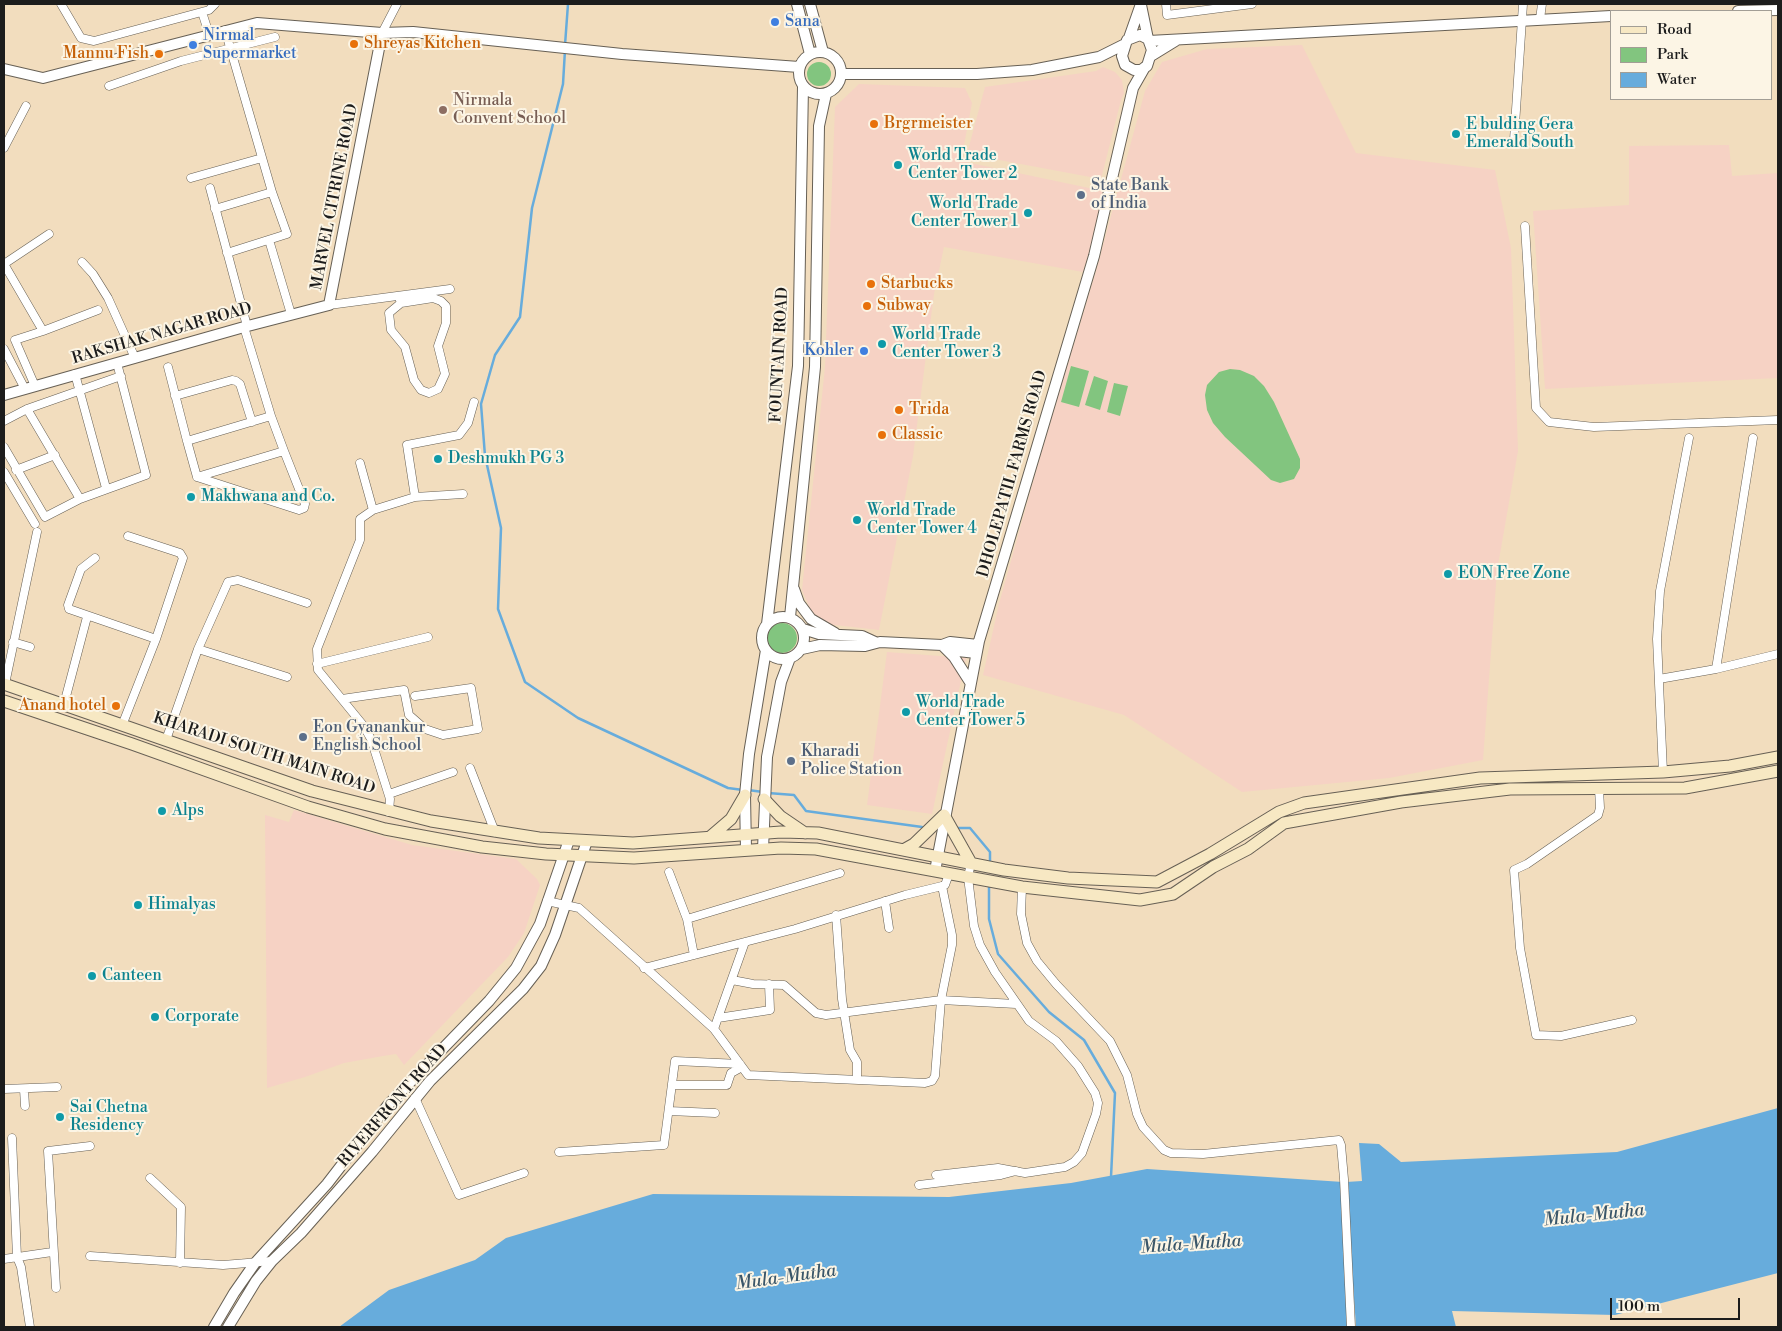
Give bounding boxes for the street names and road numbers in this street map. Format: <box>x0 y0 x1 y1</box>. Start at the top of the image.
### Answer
street label: MARVEL CITRINE ROAD <box>307 102 363 292</box>
street label: FOUNTAIN ROAD <box>767 287 793 423</box>
street label: RAKSHAK NAGAR ROAD <box>70 299 254 369</box>
street label: DHOLEPATIL FARMS ROAD <box>974 368 1052 580</box>
street label: KHARADI SOUTH MAIN ROAD <box>151 709 377 799</box>
street label: RIVERFRONT ROAD <box>334 1041 452 1171</box>

